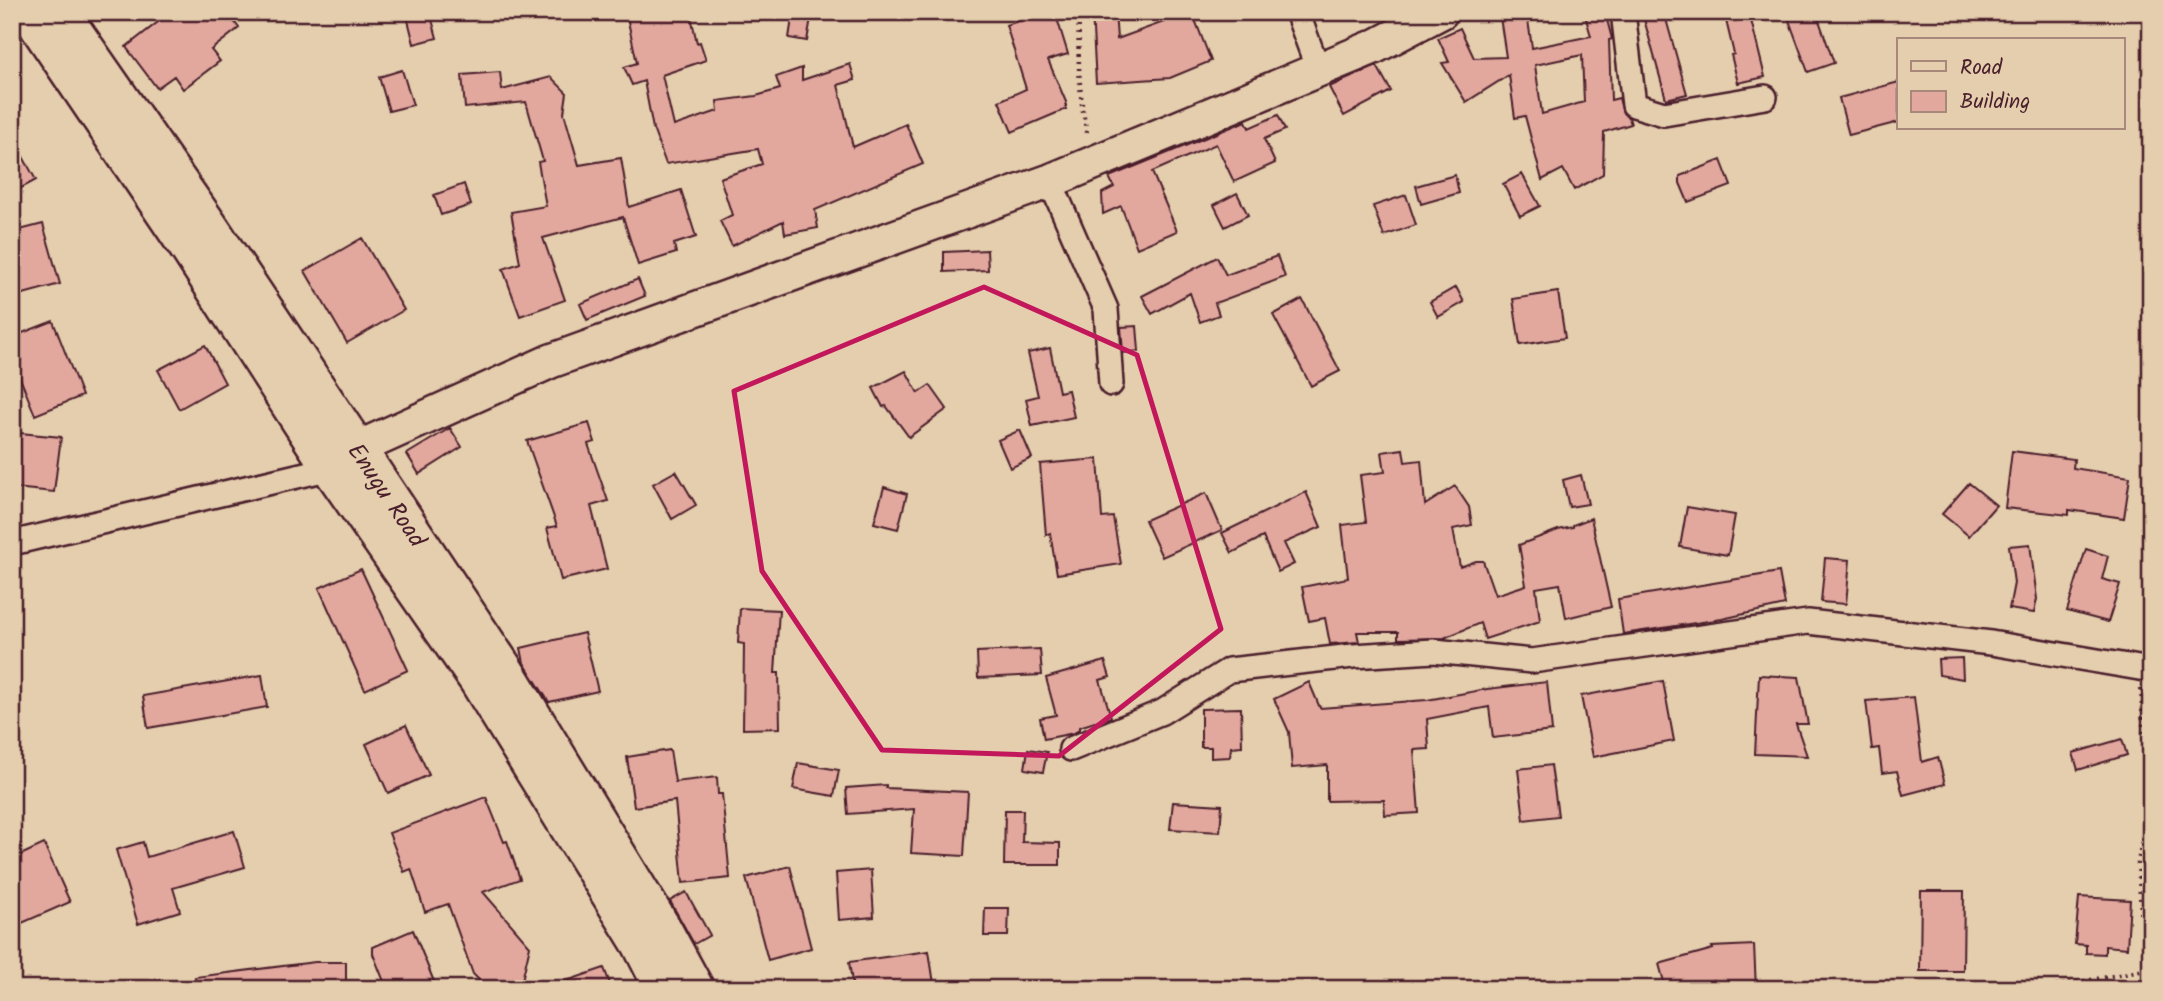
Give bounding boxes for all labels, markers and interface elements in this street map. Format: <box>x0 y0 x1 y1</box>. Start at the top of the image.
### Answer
legend <box>1897 38 2124 130</box>
text: Road <box>1960 52 2003 85</box>
text: Building <box>1960 86 2030 119</box>
street label: Enugu Road <box>336 436 436 557</box>

